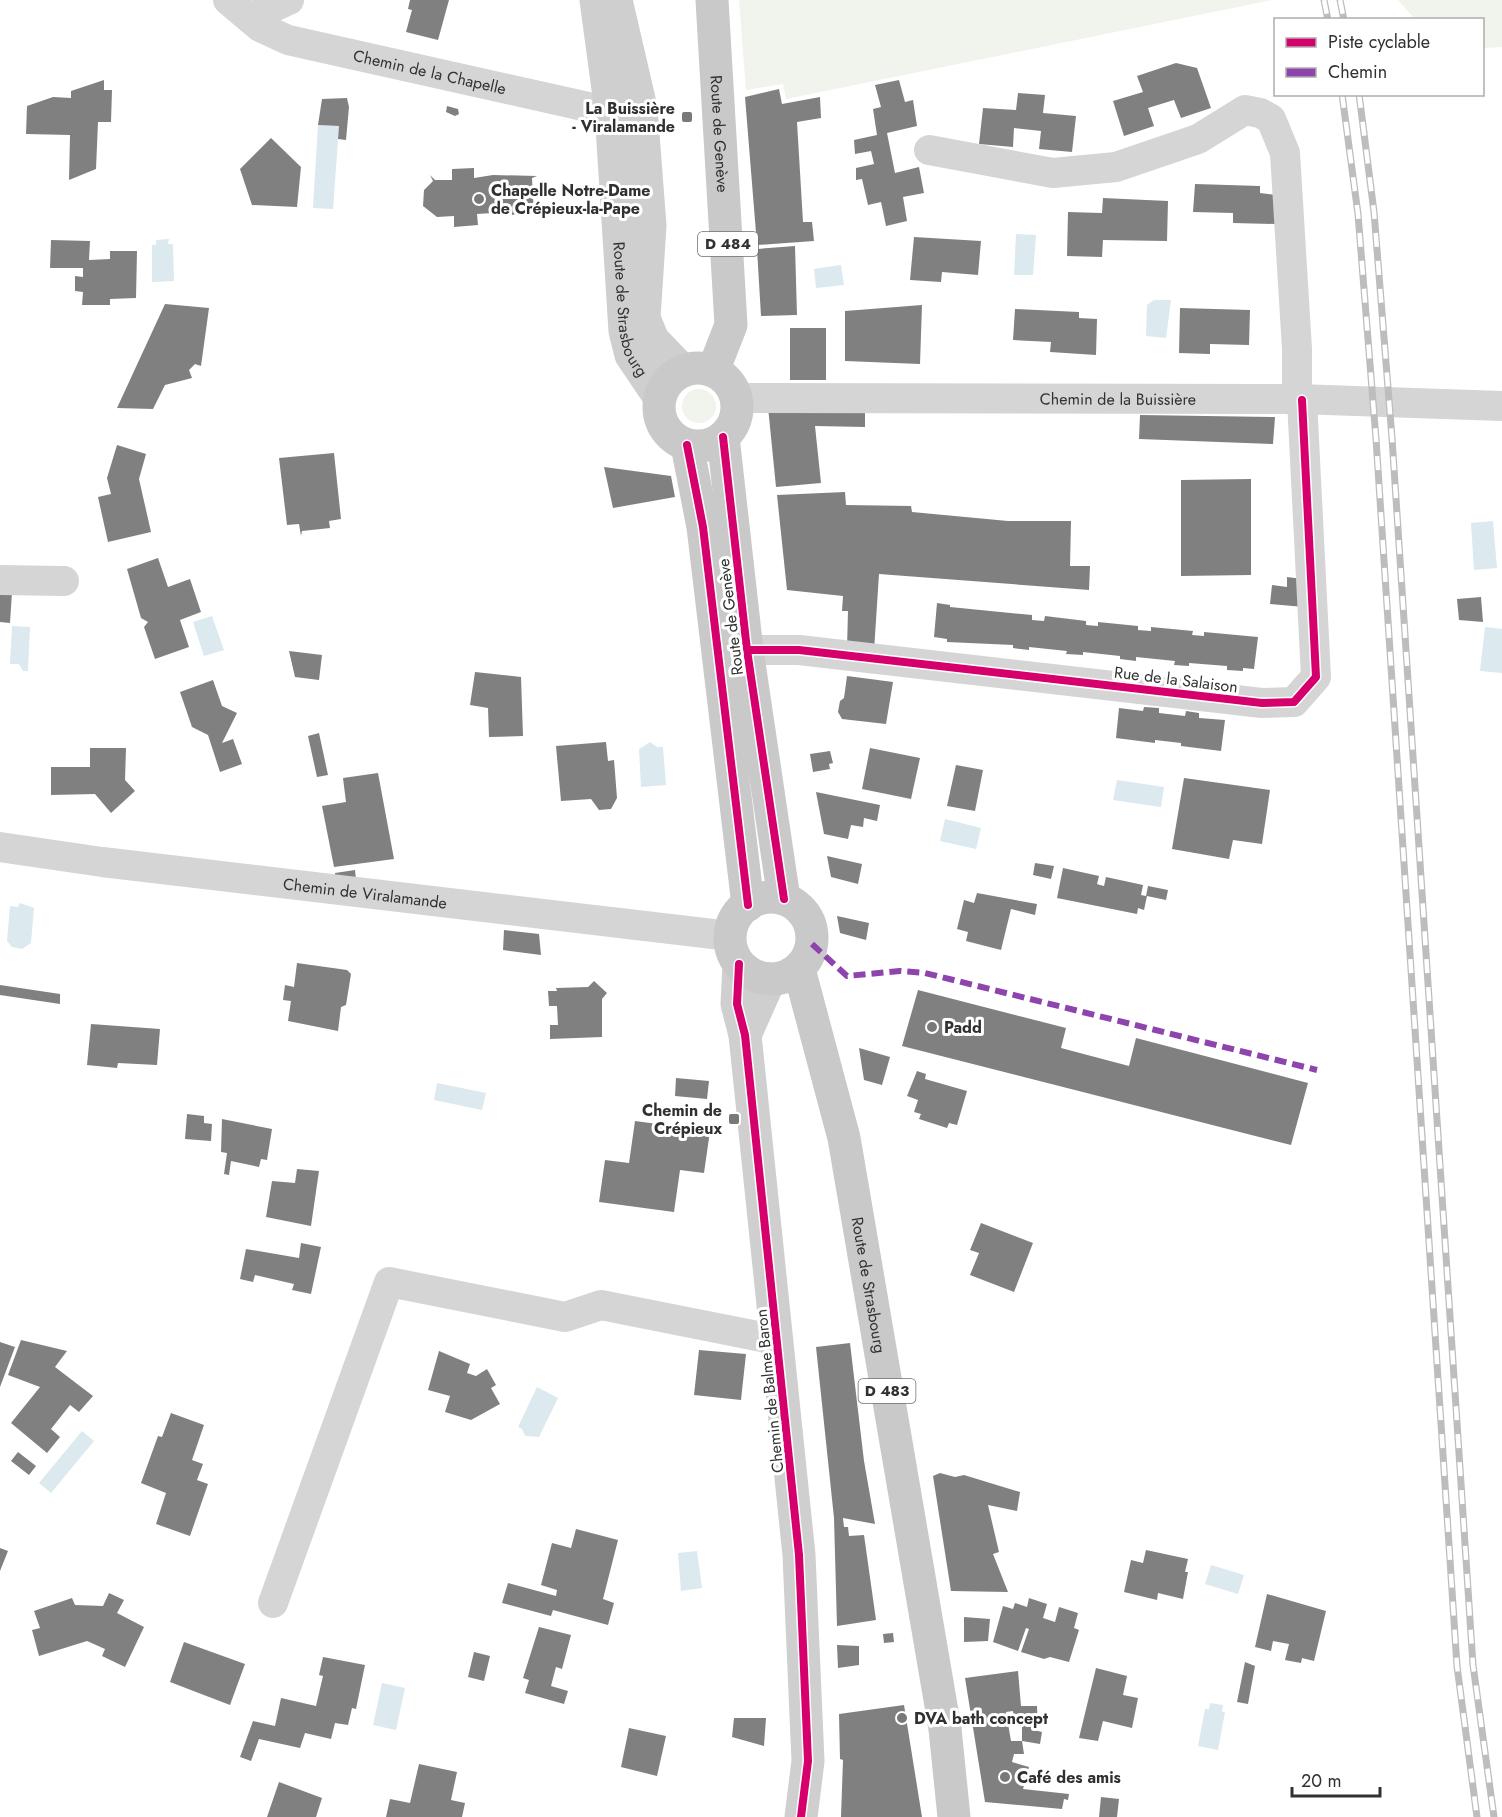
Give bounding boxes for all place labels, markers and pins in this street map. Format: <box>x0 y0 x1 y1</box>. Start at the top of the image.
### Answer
place label: La Buissière - Viralamande <box>572 97 675 138</box>
marker: La Buissière - Viralamande <box>680 110 694 124</box>
place label: Chapelle Notre-Dame de Crépieux-la-Pape <box>491 179 651 220</box>
marker: Chapelle Notre-Dame de Crépieux-la-Pape <box>472 192 486 206</box>
place label: Padd <box>944 1016 982 1039</box>
marker: Padd <box>925 1020 939 1034</box>
place label: Chemin de Crépieux <box>642 1099 722 1140</box>
marker: Chemin de Crépieux <box>727 1112 741 1126</box>
place label: DVA bath concept <box>914 1707 1049 1730</box>
marker: DVA bath concept <box>895 1711 909 1725</box>
place label: Café des amis <box>1017 1766 1121 1789</box>
marker: Café des amis <box>998 1770 1012 1784</box>

